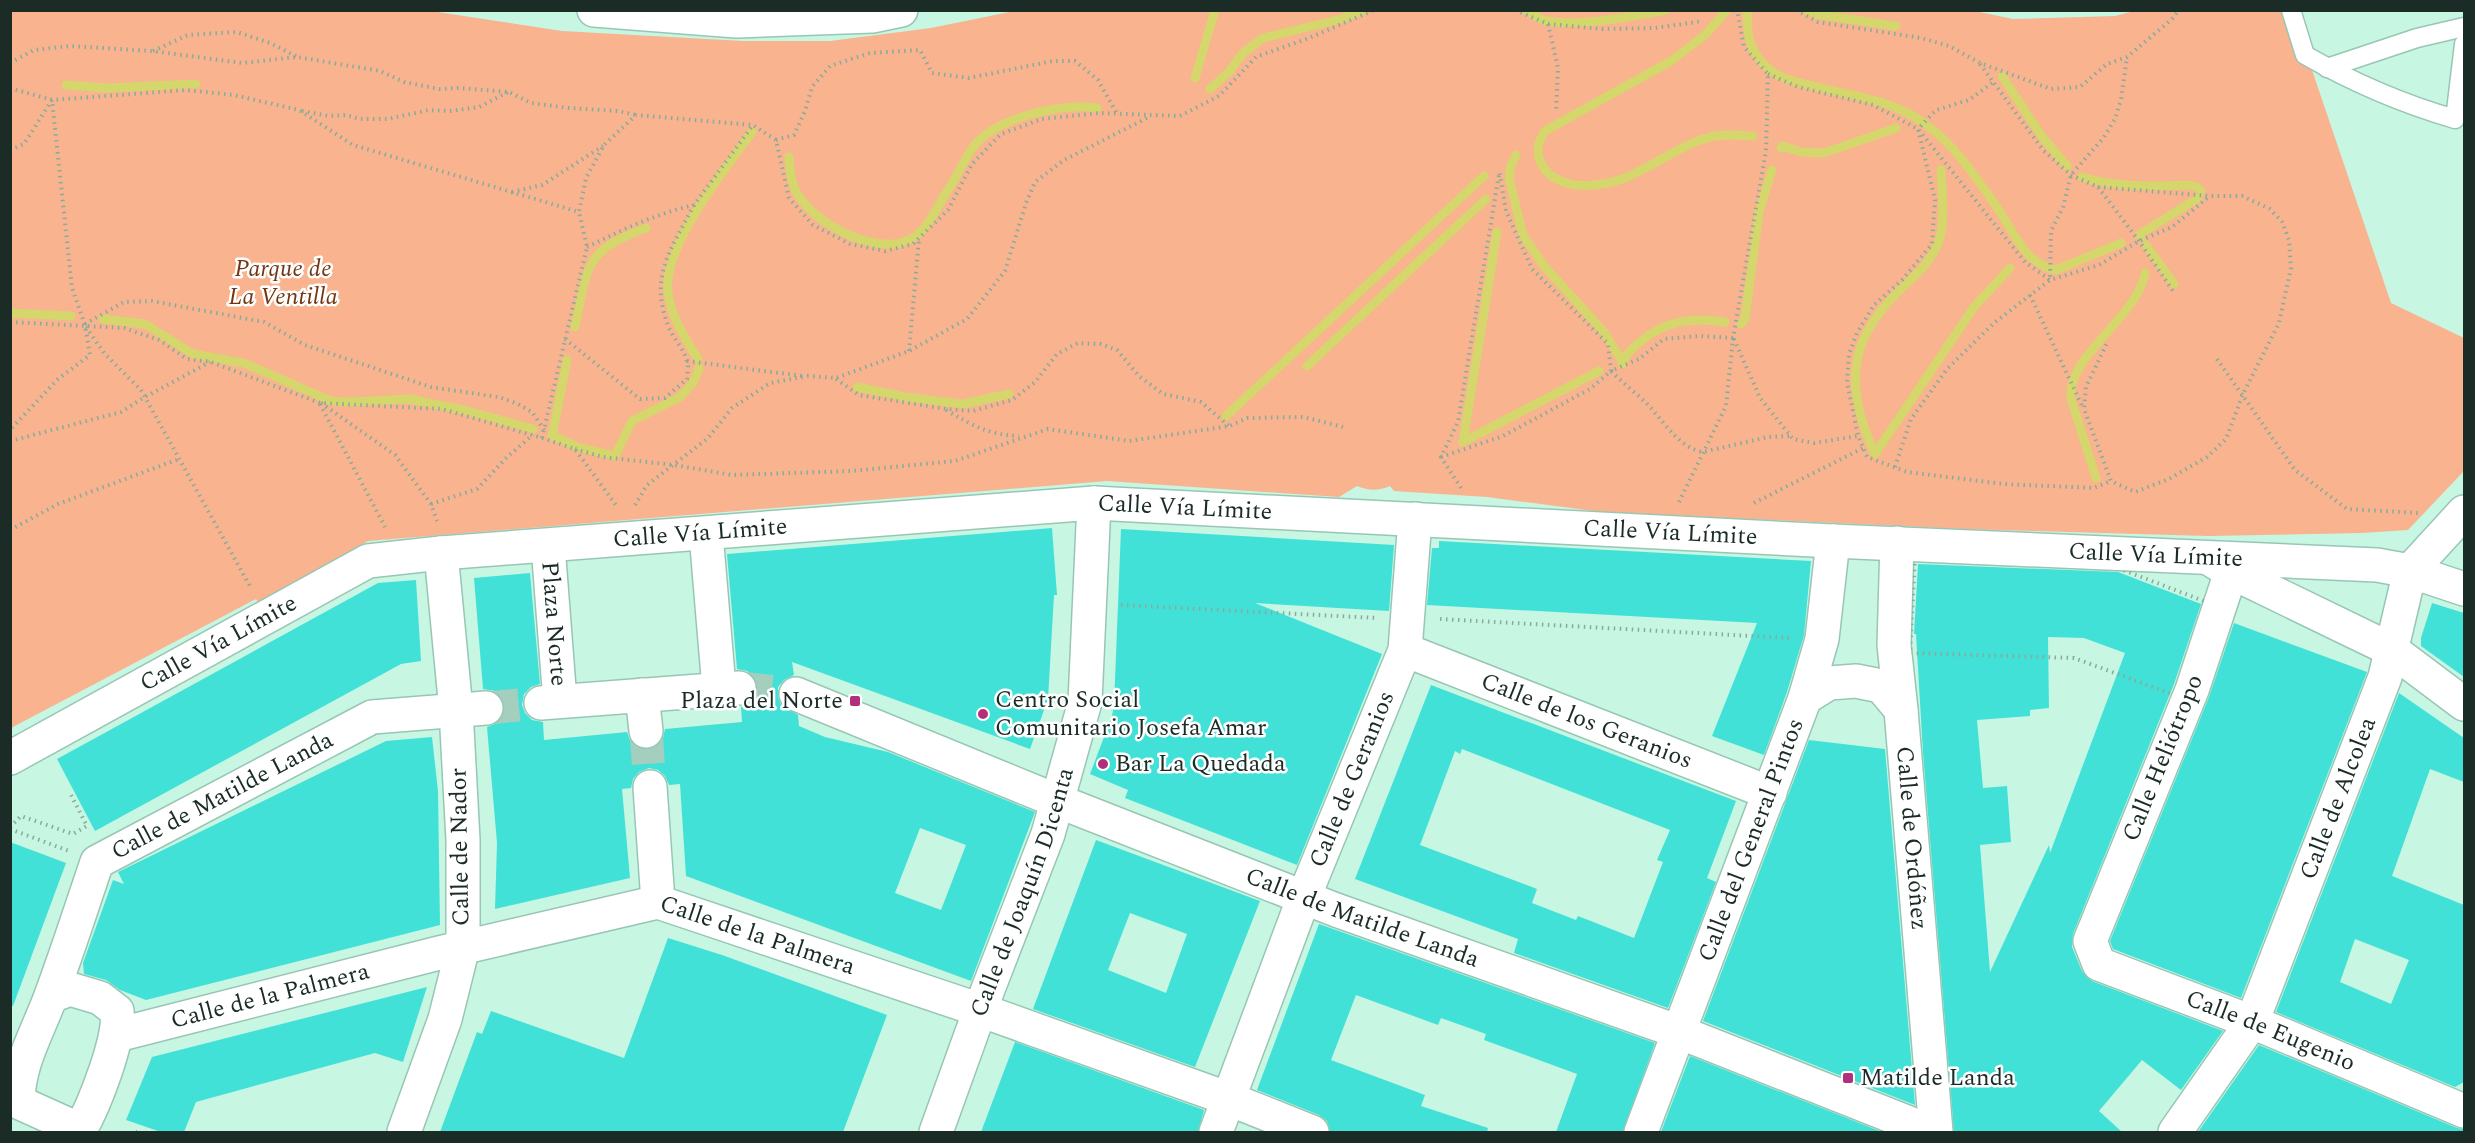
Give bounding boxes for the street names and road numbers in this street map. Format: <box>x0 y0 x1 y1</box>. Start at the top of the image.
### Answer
street label: Calle Vía Límite <box>1097 485 1273 530</box>
street label: Calle Vía Límite <box>612 509 789 558</box>
street label: Calle Vía Límite <box>1582 510 1758 555</box>
street label: Calle Vía Límite <box>2068 533 2244 577</box>
street label: Plaza Norte <box>531 560 577 687</box>
street label: Calle Vía Límite <box>133 585 304 701</box>
street label: Calle de los Geranios <box>1475 663 1698 779</box>
street label: Calle Heliótropo <box>2113 669 2213 847</box>
street label: Calle de Geranios <box>1300 685 1404 873</box>
street label: Calle de Alcolea <box>2291 711 2386 885</box>
street label: Calle del General Pintos <box>1689 713 1814 967</box>
street label: Calle de Matilde Landa <box>105 722 340 869</box>
street label: Calle de Ordóñez <box>1886 745 1937 931</box>
street label: Calle de Joaquín Dicenta <box>961 763 1084 1022</box>
street label: Calle de Nador <box>441 768 479 926</box>
street label: Calle de Matilde Landa <box>1240 858 1484 978</box>
street label: Calle de la Palmera <box>655 886 860 985</box>
street label: Calle de la Palmera <box>167 953 374 1039</box>
street label: Calle de Eugenio <box>2181 981 2361 1081</box>

